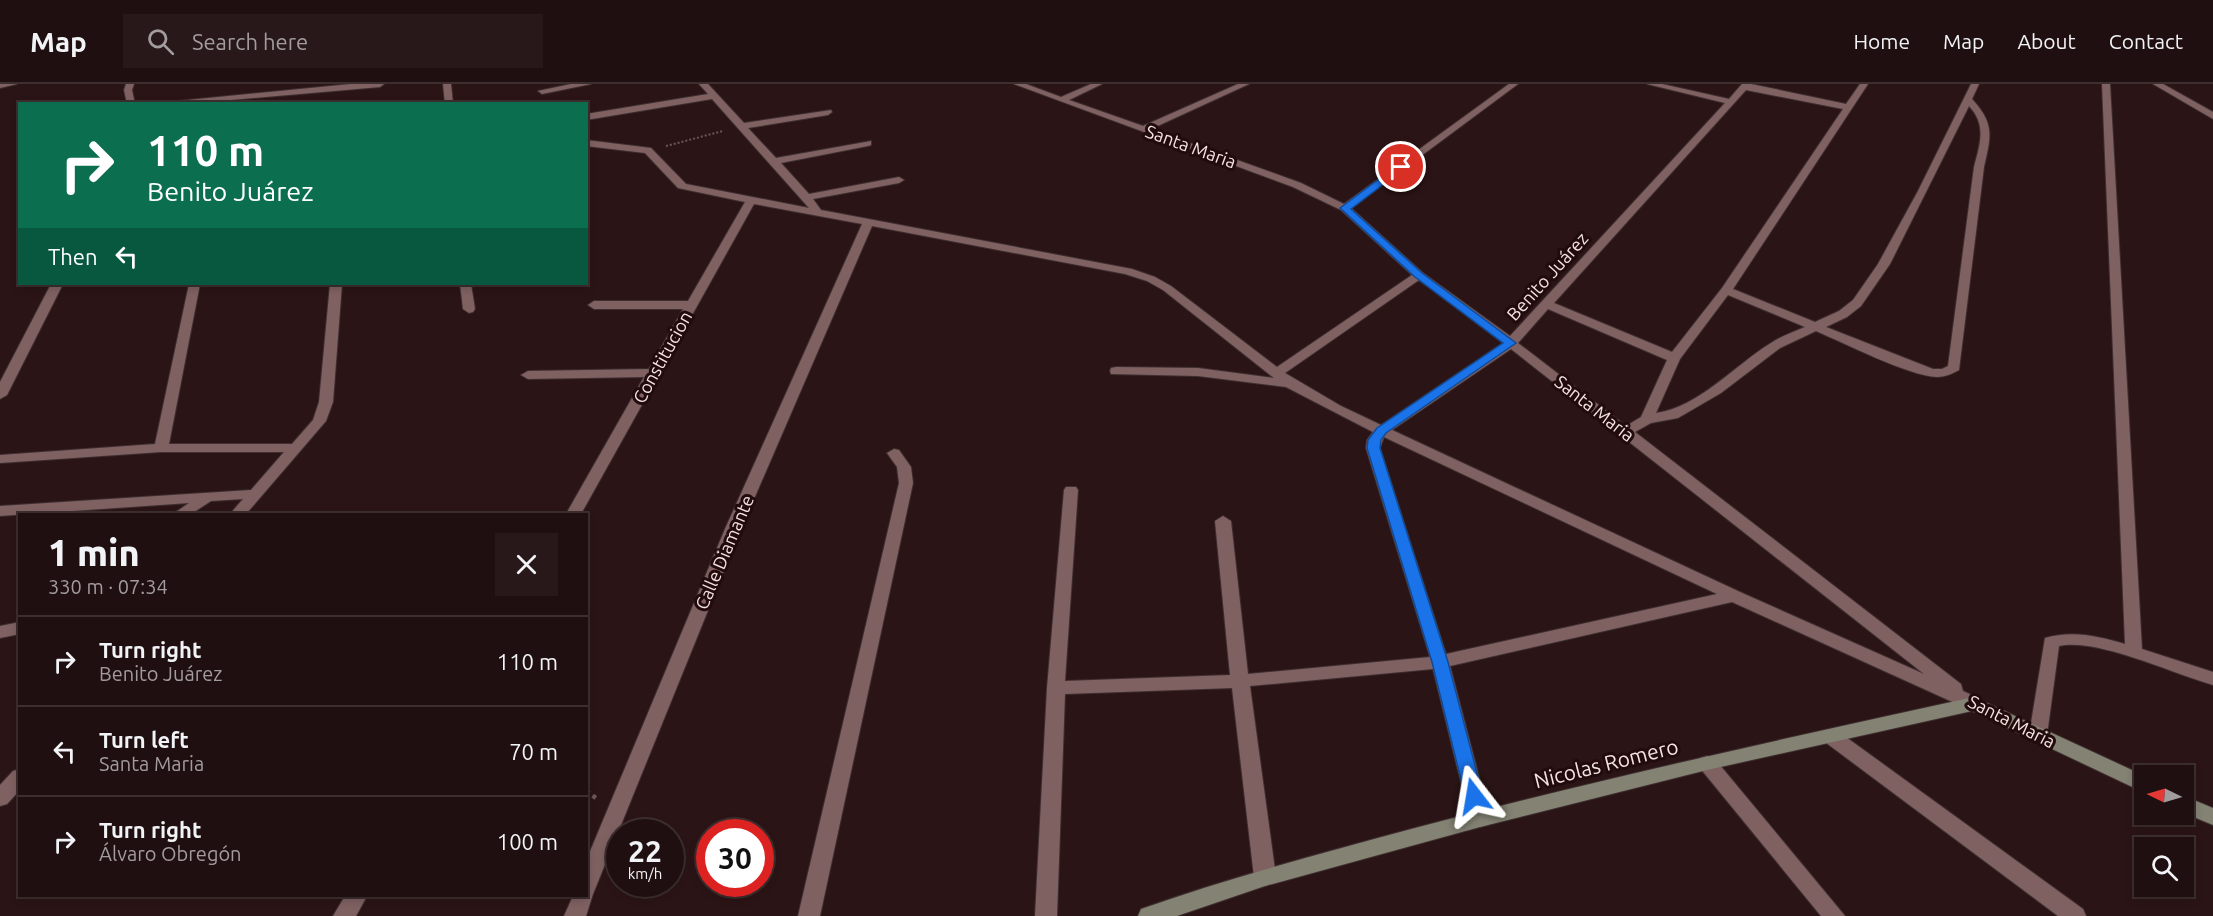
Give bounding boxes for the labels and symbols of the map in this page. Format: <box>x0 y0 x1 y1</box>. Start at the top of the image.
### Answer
street label: Santa Maria <box>1143 120 1239 172</box>
pin <box>1375 141 1426 192</box>
street label: Benito Juárez <box>1502 228 1592 324</box>
street label: Constitucion <box>629 308 695 406</box>
street label: Santa Maria <box>1552 371 1638 445</box>
street label: Calle Diamante <box>691 492 757 612</box>
street label: Santa Maria <box>1965 691 2059 751</box>
street label: Nicolas Romero <box>1531 734 1681 792</box>
position arrow <box>1442 764 1506 828</box>
north arrow <box>2134 765 2194 825</box>
speed limit sign: 30 <box>696 819 774 897</box>

